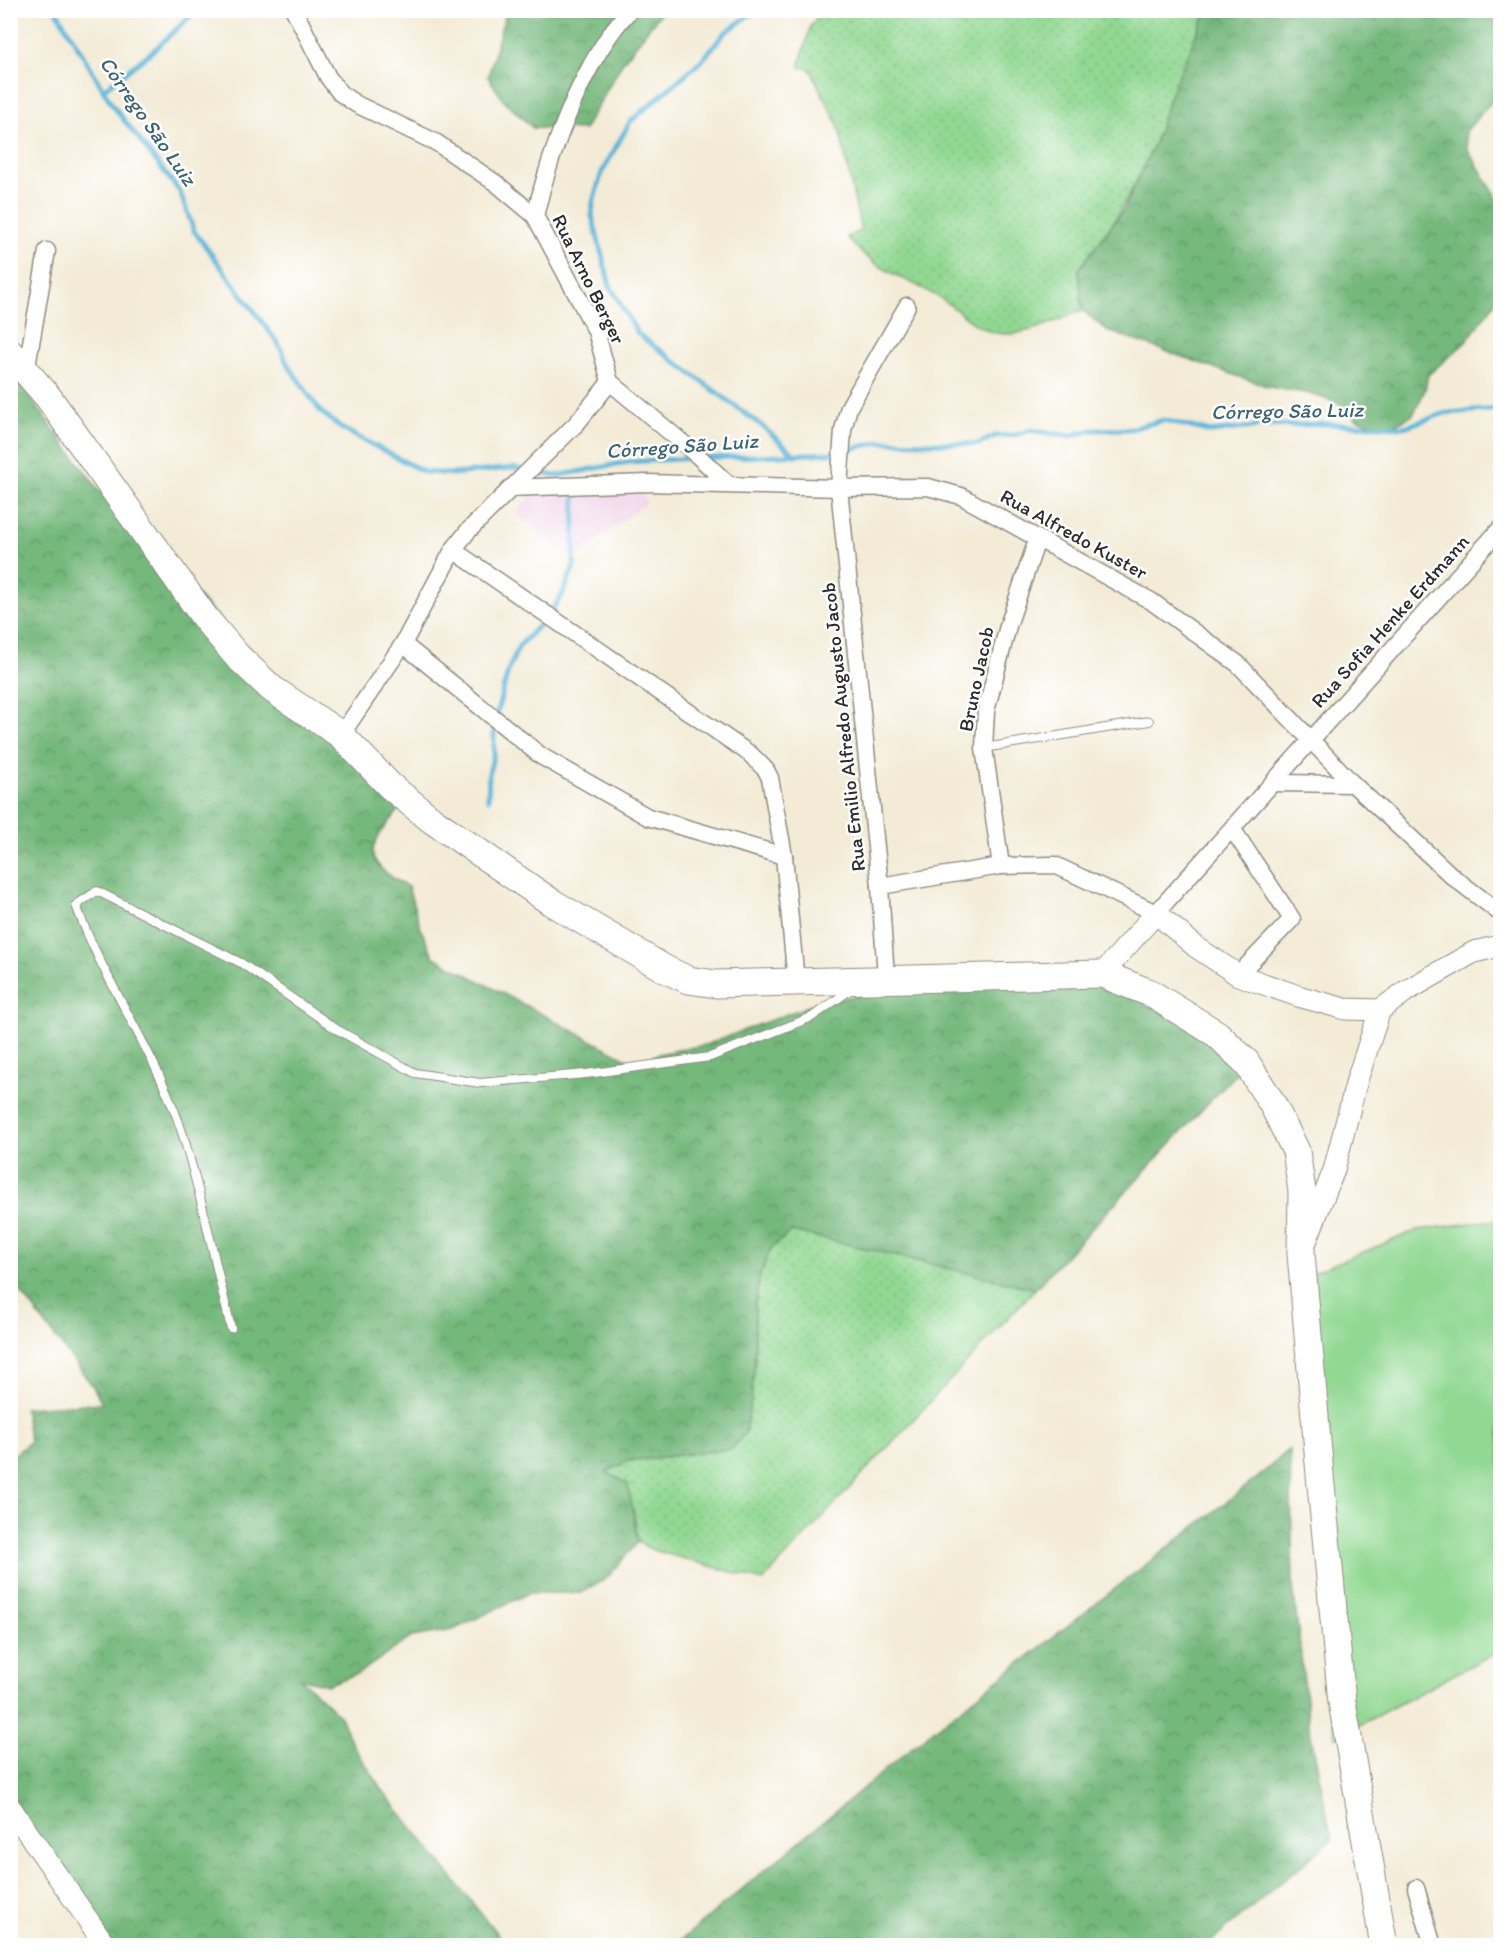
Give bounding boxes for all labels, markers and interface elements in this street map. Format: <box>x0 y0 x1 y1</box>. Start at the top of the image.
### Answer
water label: Córrego São Luiz <box>95 51 203 191</box>
street label: Rua Arno Berger <box>547 210 631 348</box>
water label: Córrego São Luiz <box>1211 397 1365 424</box>
water label: Córrego São Luiz <box>605 428 760 463</box>
street label: Rua Alfredo Kuster <box>996 484 1152 584</box>
street label: Rua Sofia Henke Erdmann <box>1306 529 1474 713</box>
street label: Rua Emilio Alfredo Augusto Jacob <box>816 581 870 873</box>
street label: Bruno Jacob <box>953 624 999 734</box>

